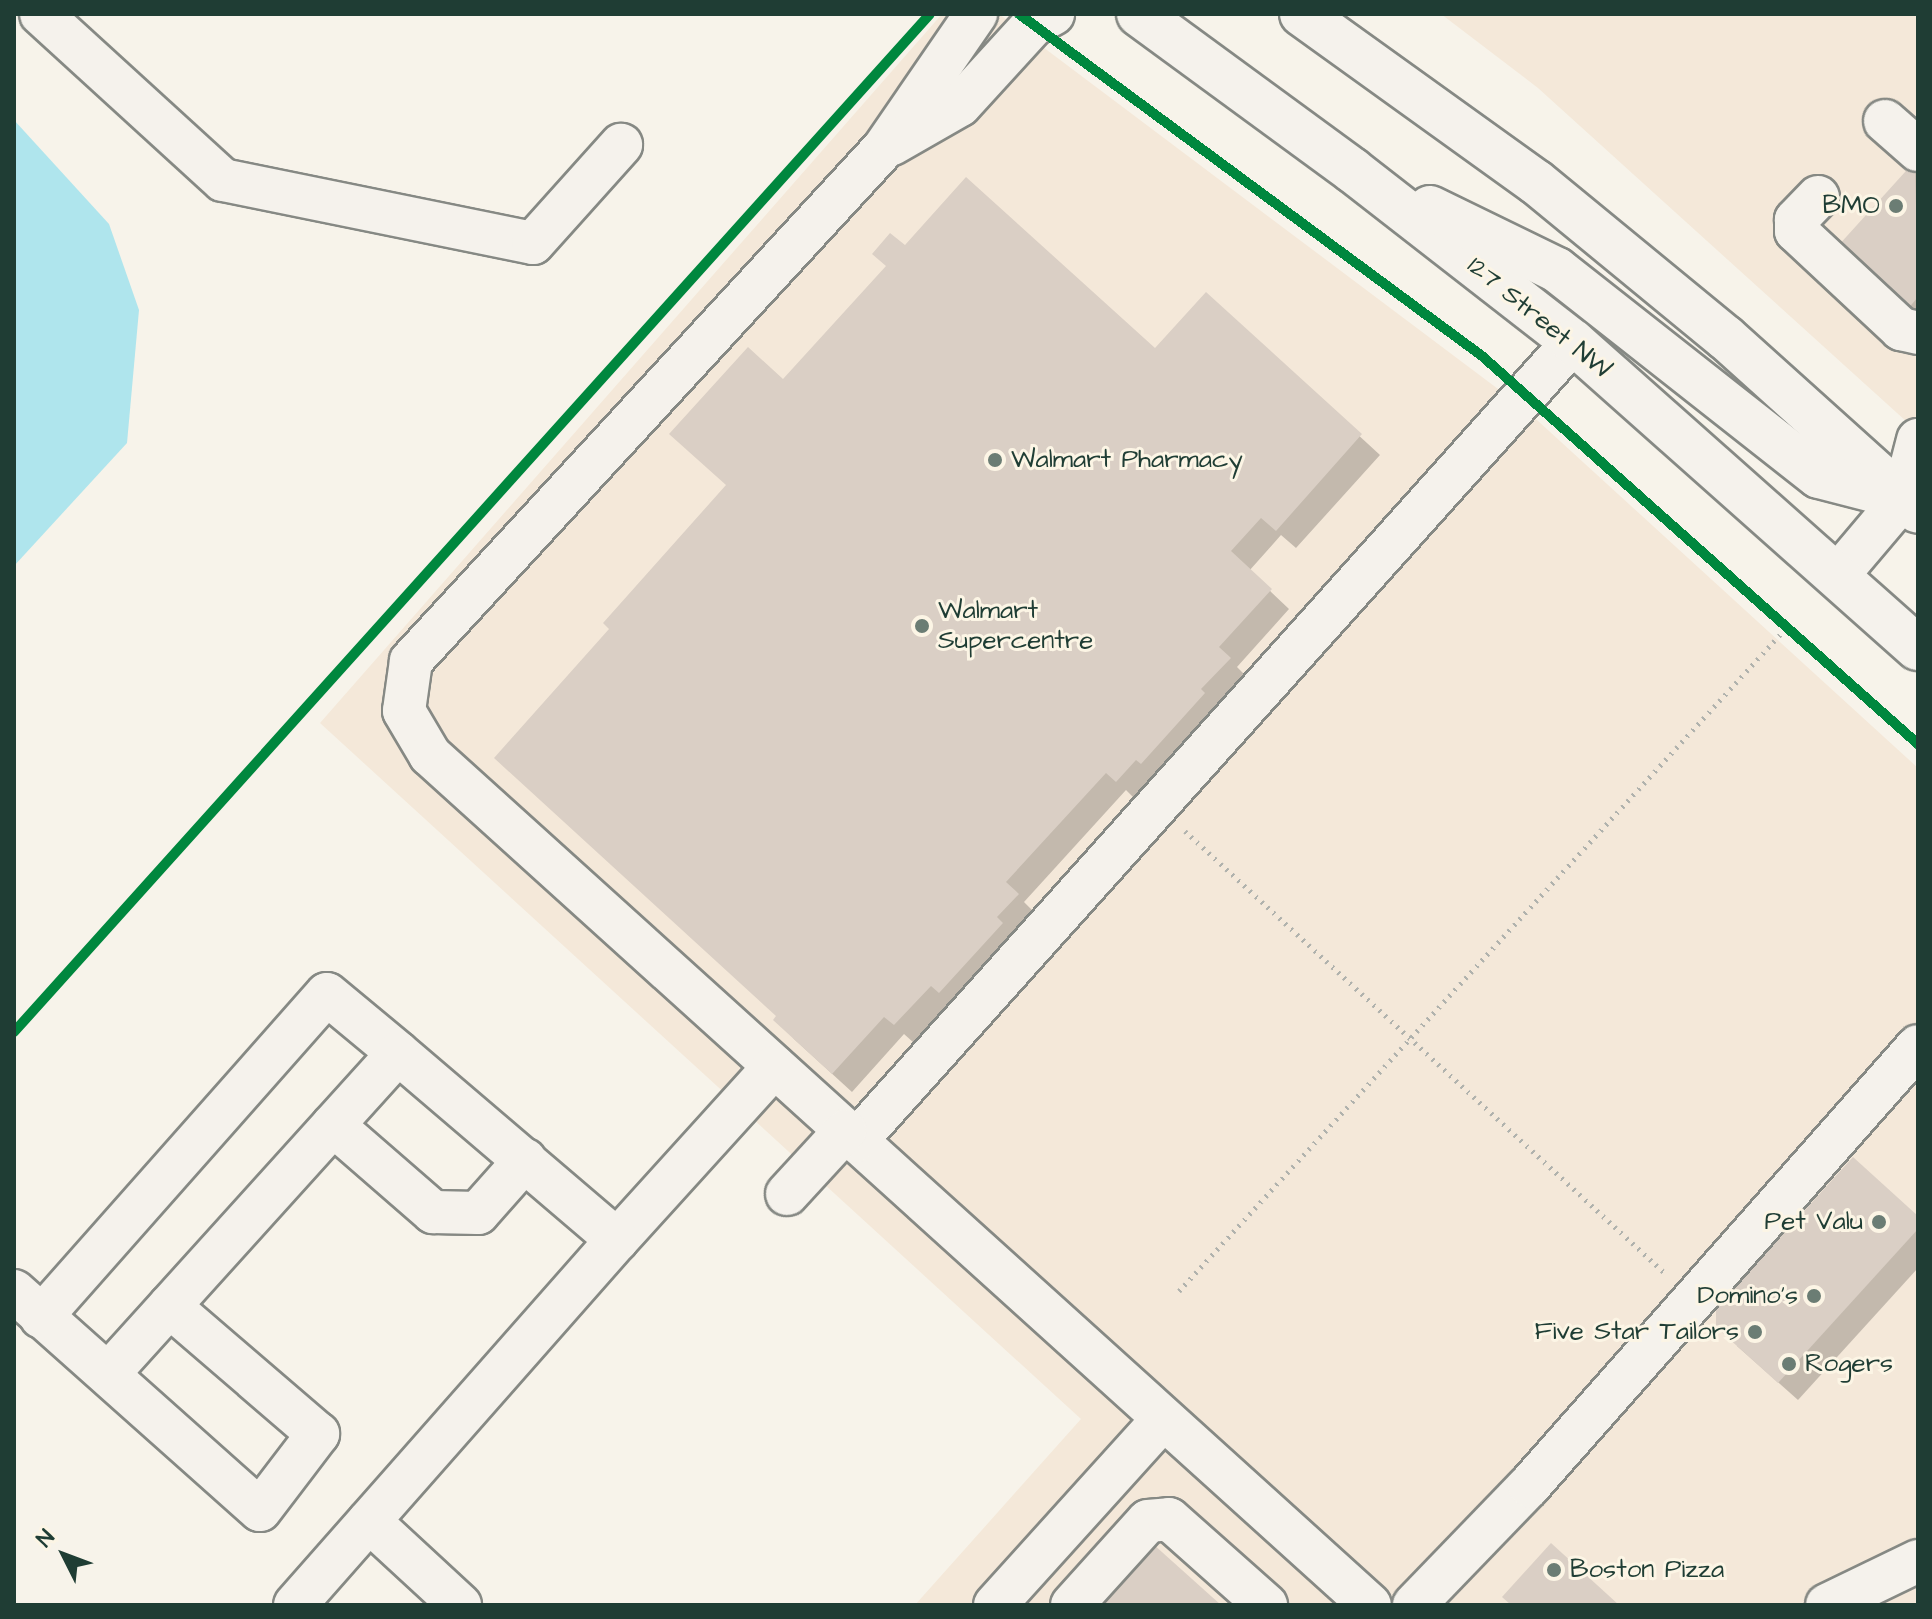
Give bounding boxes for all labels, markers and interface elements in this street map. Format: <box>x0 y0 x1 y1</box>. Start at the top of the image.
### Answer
place label: BMO <box>1823 190 1880 222</box>
marker: BMO <box>1887 197 1905 215</box>
street label: 127 Street NW <box>1461 251 1617 385</box>
place label: Walmart Pharmacy <box>1011 444 1243 476</box>
marker: Walmart Pharmacy <box>986 451 1004 469</box>
place label: Walmart Supercentre <box>938 595 1093 656</box>
marker: Walmart Supercentre <box>913 617 931 635</box>
place label: Pet Valu <box>1765 1206 1863 1238</box>
marker: Pet Valu <box>1870 1213 1888 1231</box>
place label: Domino's <box>1697 1280 1798 1312</box>
marker: Domino's <box>1805 1287 1823 1305</box>
place label: Five Star Tailors <box>1534 1316 1739 1348</box>
marker: Five Star Tailors <box>1746 1323 1764 1341</box>
place label: Rogers <box>1805 1348 1893 1380</box>
marker: Rogers <box>1780 1355 1798 1373</box>
north arrow <box>24 1515 104 1595</box>
text: N <box>30 1523 62 1554</box>
place label: Boston Pizza <box>1570 1554 1724 1586</box>
marker: Boston Pizza <box>1545 1561 1563 1579</box>

